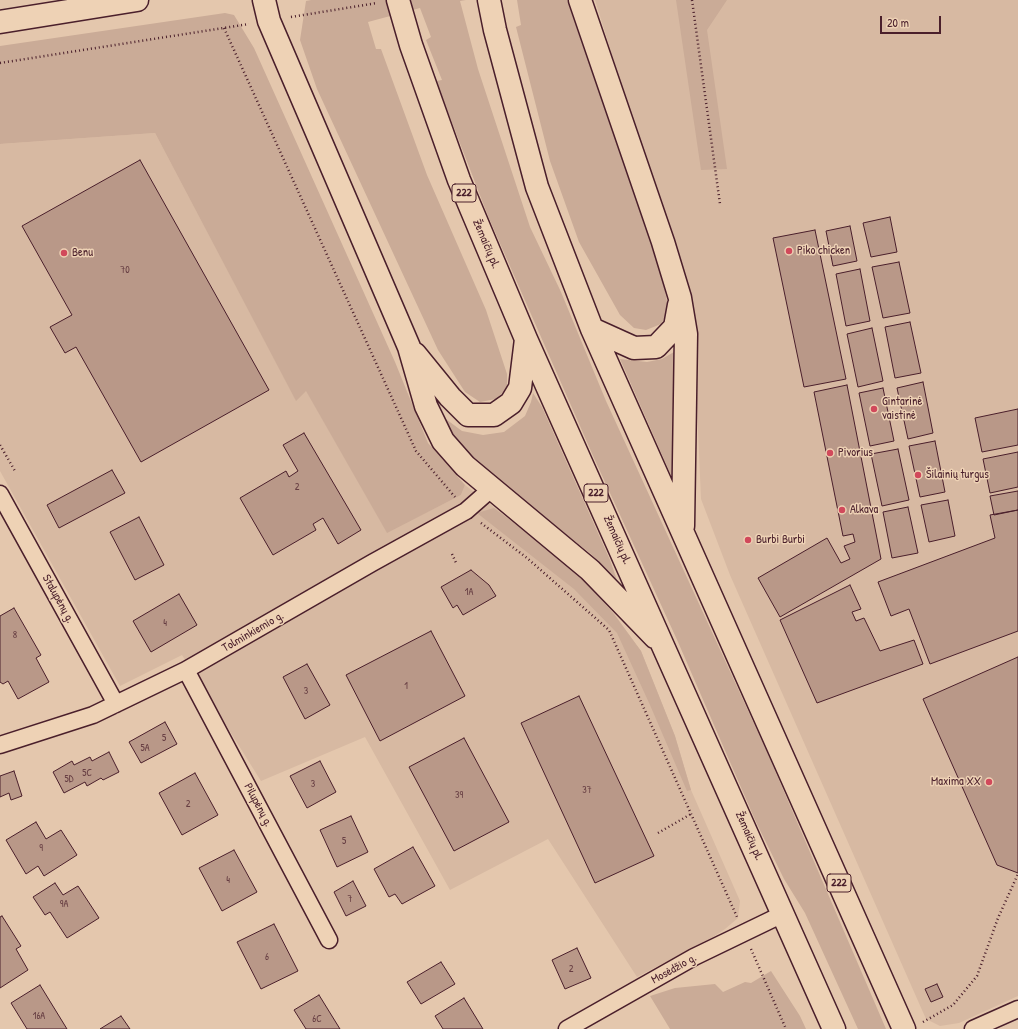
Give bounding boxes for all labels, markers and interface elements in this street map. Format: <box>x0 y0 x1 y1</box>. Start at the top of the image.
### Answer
scale bar <box>882 8 943 34</box>
text: 20 m <box>887 14 909 31</box>
road number: 222 <box>452 184 476 202</box>
street label: Žemaičių pl. <box>469 217 503 271</box>
place label: Piko chicken <box>797 244 850 258</box>
place label: Benu <box>72 246 93 260</box>
marker: Piko chicken <box>784 246 794 256</box>
marker: Benu <box>59 248 69 258</box>
house number: 70 <box>120 264 130 276</box>
place label: Gintarinė vaistinė <box>882 395 922 423</box>
marker: Gintarinė vaistinė <box>869 404 879 414</box>
place label: Pivorius <box>838 446 873 460</box>
marker: Pivorius <box>825 448 835 458</box>
place label: Šilainių turgus <box>926 468 989 482</box>
marker: Šilainių turgus <box>913 470 923 480</box>
house number: 2 <box>295 481 299 493</box>
road number: 222 <box>584 484 608 502</box>
place label: Alkava <box>850 503 878 517</box>
marker: Alkava <box>837 505 847 515</box>
street label: Žemaičių pl. <box>600 513 634 567</box>
place label: Burbi Burbi <box>756 533 805 547</box>
marker: Burbi Burbi <box>743 535 753 545</box>
street label: Stalupėnų g. <box>39 572 77 626</box>
house number: 1A <box>465 586 473 598</box>
street label: Tolminkiemio g. <box>220 609 286 655</box>
house number: 4 <box>163 617 167 629</box>
house number: 8 <box>13 629 17 641</box>
house number: 1 <box>404 680 408 692</box>
house number: 3 <box>304 685 308 697</box>
house number: 5 <box>162 732 166 744</box>
house number: 5A <box>140 742 150 754</box>
house number: 5C <box>82 767 92 779</box>
house number: 5D <box>65 773 73 785</box>
place label: Maxima XX <box>931 775 981 789</box>
marker: Maxima XX <box>984 777 994 787</box>
house number: 3 <box>311 778 315 790</box>
street label: Pilupėnų g. <box>241 781 275 829</box>
house number: 37 <box>582 784 592 796</box>
house number: 39 <box>455 789 463 801</box>
house number: 2 <box>186 798 190 810</box>
street label: Žemaičių pl. <box>732 809 766 863</box>
house number: 5 <box>342 835 346 847</box>
house number: 9 <box>39 842 43 854</box>
house number: 4 <box>226 874 230 886</box>
road number: 222 <box>827 874 851 892</box>
house number: 7 <box>348 893 352 905</box>
house number: 9A <box>60 898 68 910</box>
house number: 6 <box>265 951 269 963</box>
street label: Mosėdžio g. <box>649 951 699 987</box>
house number: 2 <box>569 963 573 975</box>
house number: 16A <box>33 1010 45 1022</box>
house number: 6C <box>312 1013 322 1025</box>

